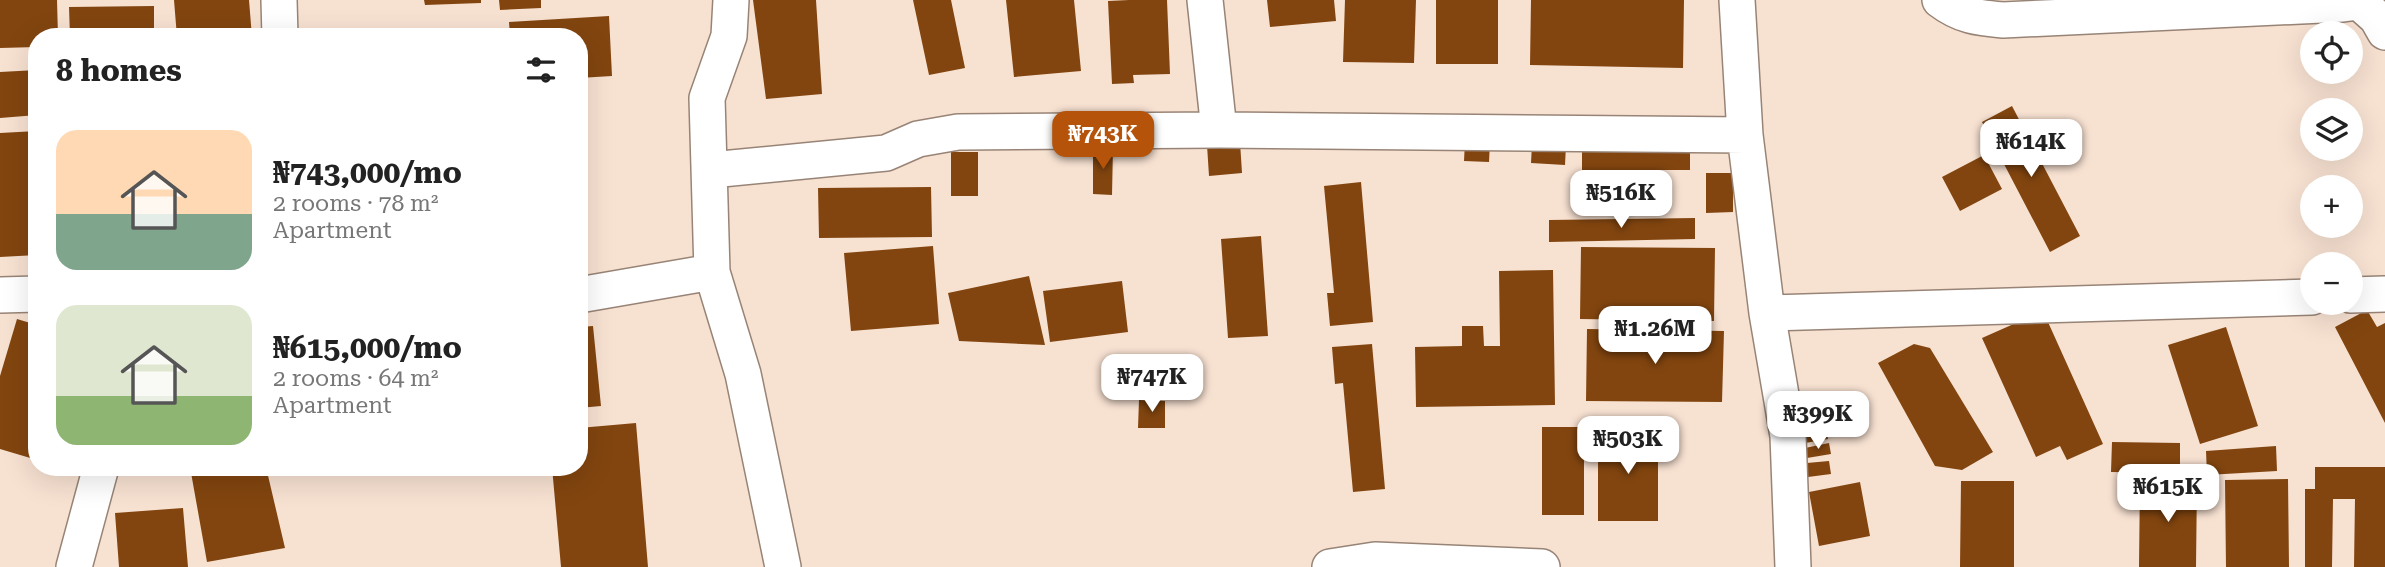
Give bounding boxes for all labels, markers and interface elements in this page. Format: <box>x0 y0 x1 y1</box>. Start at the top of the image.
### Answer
map controls <box>2300 21 2363 315</box>
button: locate <box>2300 21 2363 84</box>
icon: filters <box>522 51 560 89</box>
text: 8 homes <box>56 53 182 88</box>
button: layers <box>2300 98 2363 161</box>
pin: ₦743K <box>1054 111 1152 171</box>
text: ₦743K <box>1068 120 1138 147</box>
pin: ₦614K <box>1982 120 2080 179</box>
text: ₦614K <box>1996 128 2066 155</box>
text: ₦743,000/mo <box>273 155 462 190</box>
icon: home <box>112 158 196 242</box>
pin: ₦516K <box>1572 170 1670 230</box>
button: + <box>2300 175 2363 238</box>
text: ₦516K <box>1586 179 1656 206</box>
text: 2 rooms · 78 m² <box>273 190 439 217</box>
text: Apartment <box>273 217 392 244</box>
button: − <box>2300 252 2363 315</box>
pin: ₦1.26M <box>1598 306 1712 366</box>
text: ₦1.26M <box>1615 315 1695 342</box>
text: ₦615,000/mo <box>273 330 462 365</box>
icon: home <box>112 333 196 417</box>
pin: ₦747K <box>1103 354 1201 414</box>
text: ₦747K <box>1117 363 1187 390</box>
text: 2 rooms · 64 m² <box>273 365 439 392</box>
text: Apartment <box>273 392 392 419</box>
pin: ₦399K <box>1769 392 1867 451</box>
text: ₦399K <box>1783 400 1853 427</box>
pin: ₦503K <box>1579 416 1677 476</box>
text: ₦503K <box>1593 425 1663 452</box>
pin: ₦615K <box>2119 464 2217 524</box>
text: ₦615K <box>2133 473 2203 500</box>

